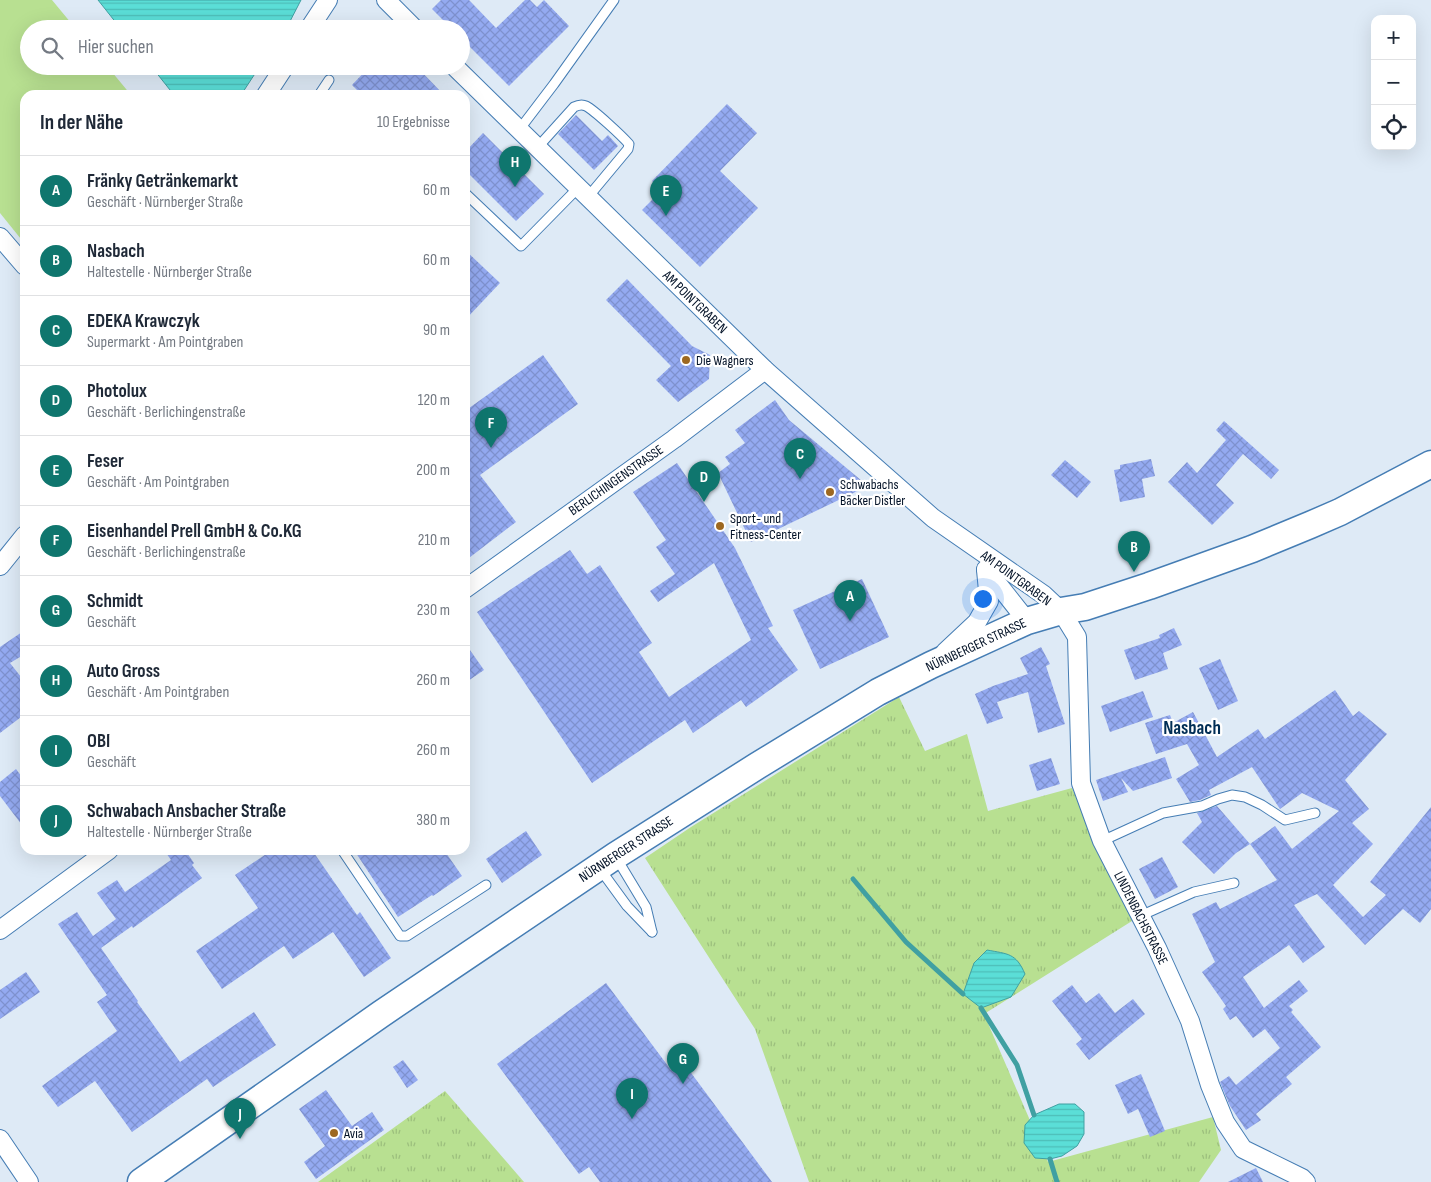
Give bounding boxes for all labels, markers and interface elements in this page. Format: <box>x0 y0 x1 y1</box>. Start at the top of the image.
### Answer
map controls <box>1371 15 1416 150</box>
button: + <box>1371 15 1416 60</box>
search box <box>20 20 470 75</box>
icon: search <box>38 34 66 62</box>
text: Hier suchen <box>78 36 154 59</box>
button: − <box>1371 60 1416 105</box>
button: locate <box>1371 105 1416 150</box>
text: In der Nähe <box>40 110 123 135</box>
text: 10 Ergebnisse <box>377 113 450 132</box>
pin: H <box>499 146 531 187</box>
text: Fränky Getränkemarkt <box>87 170 238 193</box>
pin: E <box>650 175 682 216</box>
text: A <box>52 181 60 200</box>
text: 60 m <box>423 181 450 200</box>
text: Geschäft · Nürnberger Straße <box>87 193 243 212</box>
text: Nasbach <box>87 240 145 263</box>
text: B <box>52 251 60 270</box>
text: 60 m <box>423 251 450 270</box>
text: Haltestelle · Nürnberger Straße <box>87 263 252 282</box>
street label: AM POINTGRABEN <box>658 266 731 337</box>
text: EDEKA Krawczyk <box>87 310 200 333</box>
text: C <box>52 321 60 340</box>
text: 90 m <box>423 321 450 340</box>
text: Supermarkt · Am Pointgraben <box>87 333 243 352</box>
place label: Die Wagners <box>696 352 754 369</box>
marker: Die Wagners <box>680 354 692 366</box>
text: Photolux <box>87 380 147 403</box>
text: D <box>52 391 60 410</box>
text: 120 m <box>418 391 450 410</box>
text: Geschäft · Berlichingenstraße <box>87 403 246 422</box>
pin: F <box>475 407 507 448</box>
pin: C <box>784 438 816 479</box>
street label: BERLICHINGENSTRASSE <box>565 441 667 519</box>
text: Feser <box>87 450 124 473</box>
text: E <box>53 461 59 480</box>
text: 200 m <box>416 461 450 480</box>
pin: D <box>688 461 720 502</box>
text: Geschäft · Am Pointgraben <box>87 473 229 492</box>
place label: Schwabachs Bäcker Distler <box>840 476 905 509</box>
marker: Schwabachs Bäcker Distler <box>824 486 836 498</box>
place label: Sport- und Fitness-Center <box>730 510 801 543</box>
text: Eisenhandel Prell GmbH & Co.KG <box>87 520 302 543</box>
marker: Sport- und Fitness-Center <box>714 520 726 532</box>
text: F <box>53 531 59 550</box>
text: 210 m <box>418 531 450 550</box>
pin: B <box>1118 531 1150 572</box>
text: Geschäft · Berlichingenstraße <box>87 543 246 562</box>
street label: AM POINTGRABEN <box>977 546 1055 609</box>
pin: A <box>834 580 866 621</box>
your location <box>970 586 996 612</box>
text: Schmidt <box>87 590 143 613</box>
text: G <box>52 601 60 620</box>
text: 230 m <box>417 601 450 620</box>
text: Geschäft <box>87 613 136 632</box>
street label: NÜRNBERGER STRASSE <box>923 614 1029 676</box>
text: Auto Gross <box>87 660 160 683</box>
text: H <box>52 671 60 690</box>
text: 260 m <box>416 671 450 690</box>
text: Geschäft · Am Pointgraben <box>87 683 229 702</box>
district label: Nasbach <box>1163 717 1221 740</box>
text: OBI <box>87 730 110 753</box>
text: I <box>54 741 58 760</box>
text: 260 m <box>416 741 450 760</box>
text: Geschäft <box>87 753 136 772</box>
text: Schwabach Ansbacher Straße <box>87 800 286 823</box>
text: J <box>54 811 58 830</box>
text: 380 m <box>416 811 450 830</box>
street label: NÜRNBERGER STRASSE <box>576 812 677 886</box>
text: Haltestelle · Nürnberger Straße <box>87 823 252 842</box>
street label: LINDENBACHSTRASSE <box>1110 869 1172 968</box>
pin: G <box>667 1043 699 1084</box>
pin: I <box>616 1078 648 1119</box>
pin: J <box>224 1098 256 1139</box>
place label: Avia <box>343 1125 363 1142</box>
marker: Avia <box>328 1127 340 1139</box>

